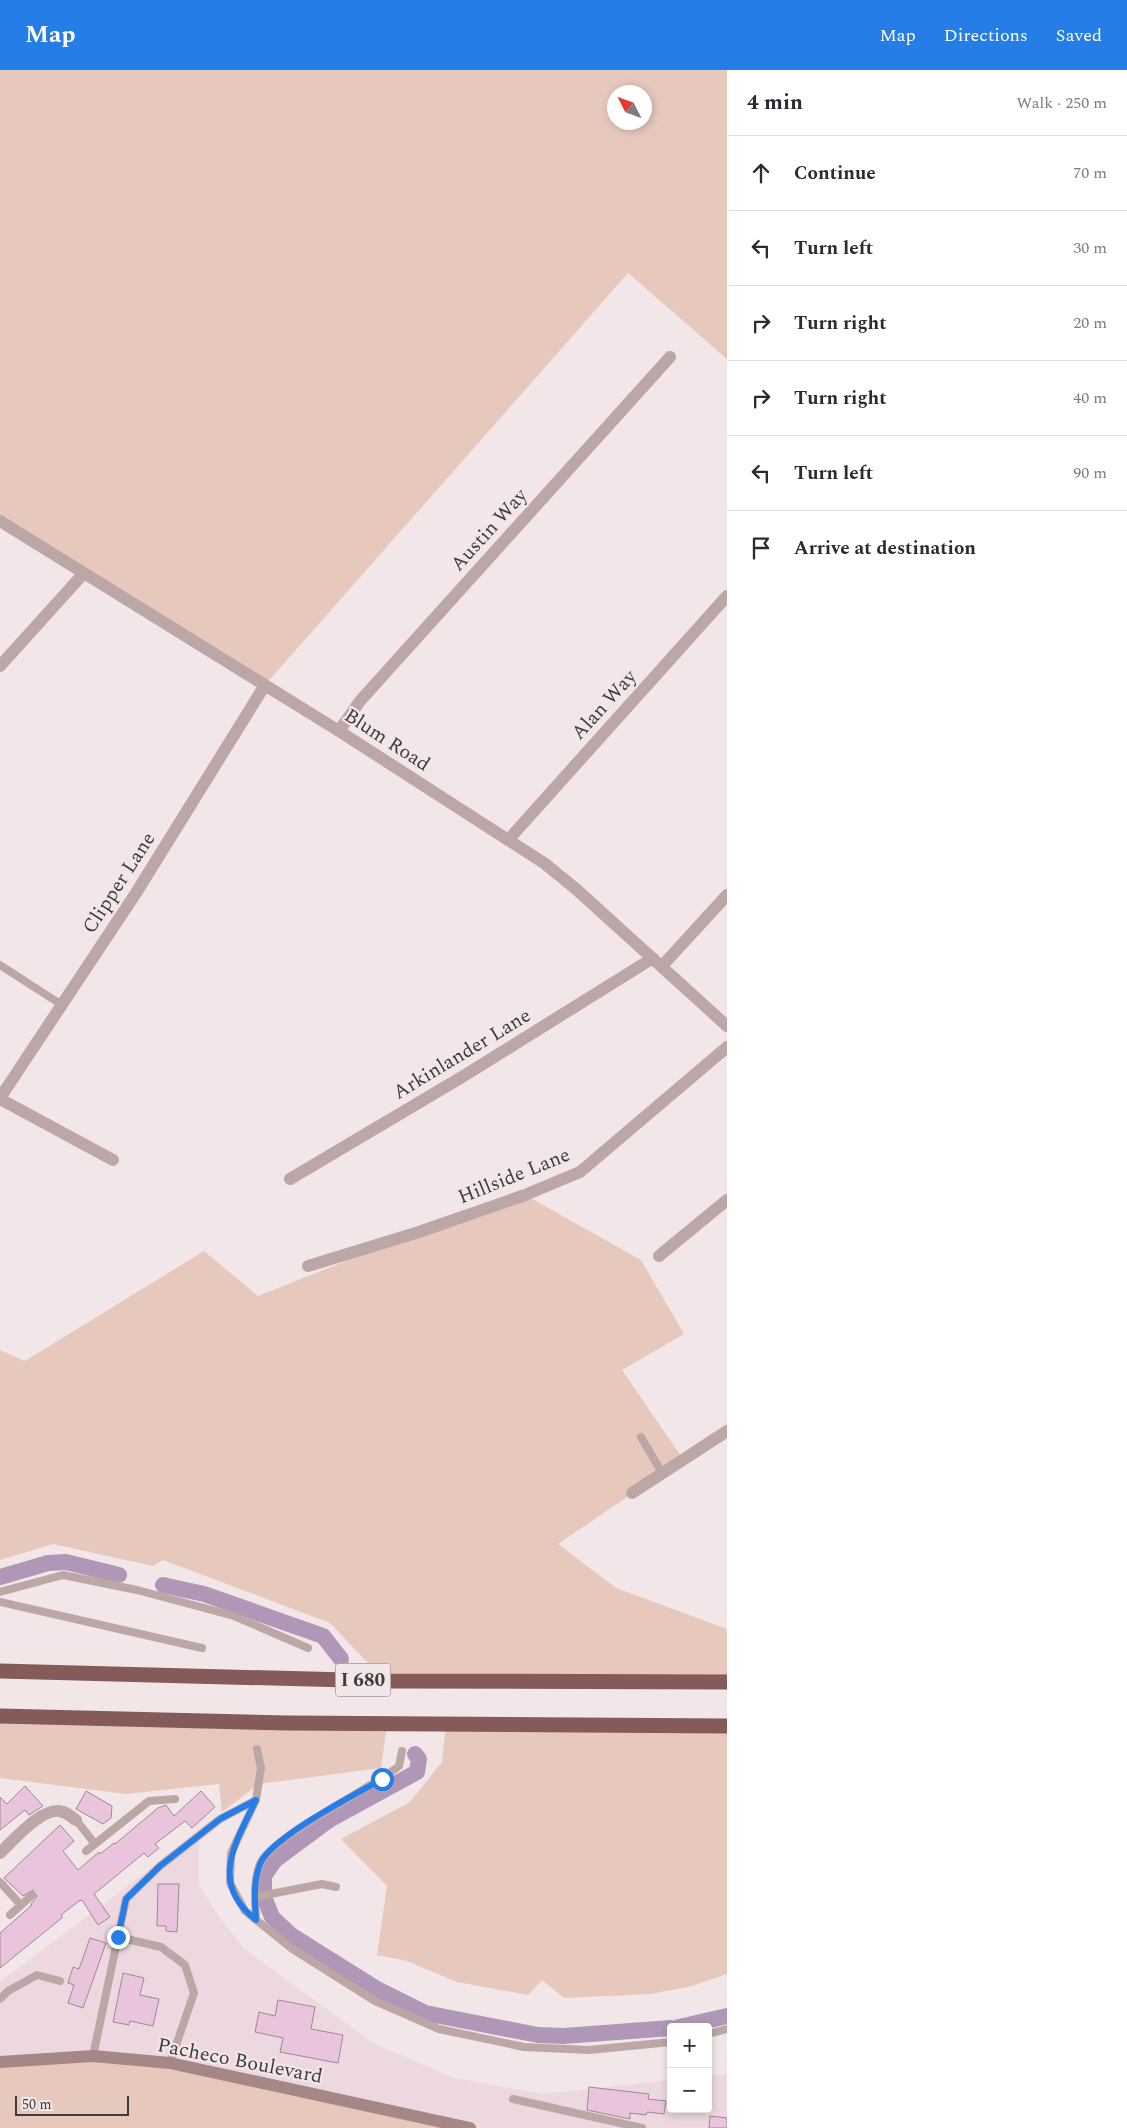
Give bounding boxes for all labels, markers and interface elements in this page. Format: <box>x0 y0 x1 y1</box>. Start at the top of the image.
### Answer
text: Map <box>25 17 75 53</box>
text: Map <box>880 22 916 49</box>
text: Directions <box>944 22 1028 49</box>
text: Saved <box>1056 22 1102 49</box>
north arrow <box>607 85 652 130</box>
text: 4 min <box>747 87 803 119</box>
text: Walk · 250 m <box>1016 91 1107 115</box>
icon: ahead <box>747 159 775 187</box>
text: Continue <box>794 159 876 188</box>
text: 70 m <box>1073 161 1107 185</box>
icon: left <box>747 234 775 262</box>
text: Turn left <box>794 234 873 263</box>
text: 30 m <box>1073 236 1107 260</box>
icon: right <box>747 309 775 337</box>
text: Turn right <box>794 309 887 338</box>
text: 20 m <box>1073 311 1107 335</box>
icon: right <box>747 384 775 412</box>
text: Turn right <box>794 384 887 413</box>
text: 40 m <box>1073 386 1107 410</box>
icon: left <box>747 459 775 487</box>
text: Turn left <box>794 459 873 488</box>
text: 90 m <box>1073 461 1107 485</box>
street label: Austin Way <box>443 481 535 578</box>
icon: arrive <box>747 534 775 562</box>
text: Arrive at destination <box>794 534 976 563</box>
street label: Alan Way <box>564 662 645 747</box>
street label: Blum Road <box>338 701 436 779</box>
street label: Clipper Lane <box>75 826 163 940</box>
street label: Arkinlander Lane <box>387 1001 537 1107</box>
street label: Hillside Lane <box>453 1140 575 1212</box>
road number: I 680 <box>336 1664 390 1696</box>
route start <box>371 1768 394 1791</box>
route end <box>107 1926 130 1949</box>
map controls <box>667 2023 712 2113</box>
button: + <box>667 2023 712 2068</box>
street label: Pacheco Boulevard <box>155 2030 325 2092</box>
button: − <box>667 2068 712 2113</box>
scale bar <box>15 2093 129 2116</box>
text: 50 m <box>22 2094 52 2115</box>

